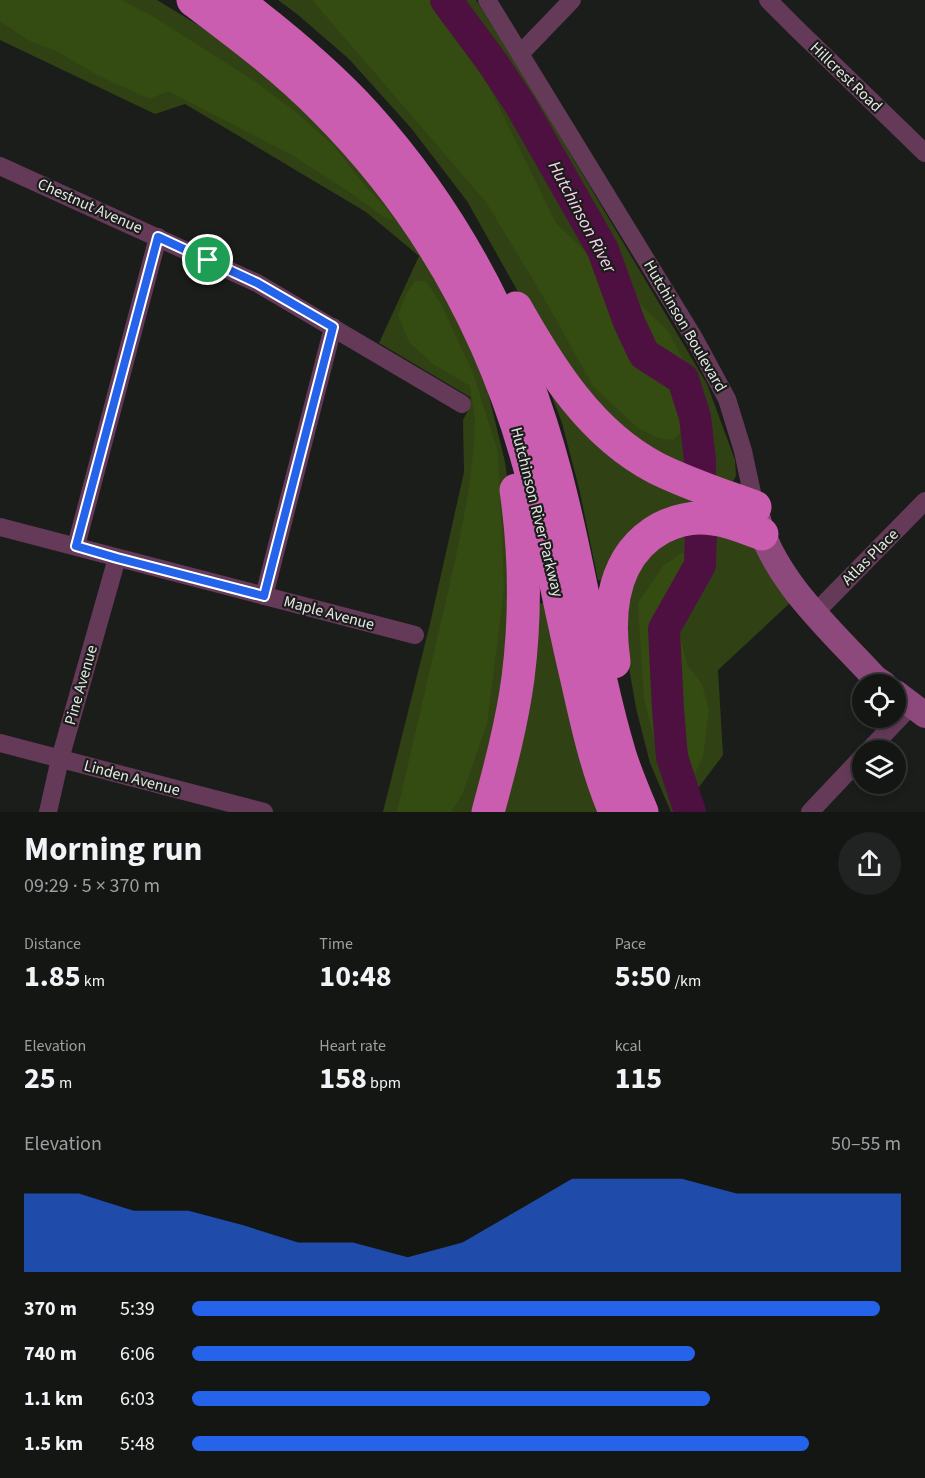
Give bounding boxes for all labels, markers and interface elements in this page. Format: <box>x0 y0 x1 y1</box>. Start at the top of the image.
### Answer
street label: Hillcrest Road <box>805 37 887 117</box>
water label: Hutchinson River <box>542 156 622 278</box>
street label: Chestnut Avenue <box>34 173 146 239</box>
pin <box>182 234 233 285</box>
icon: arrive <box>191 243 224 276</box>
street label: Hutchinson Boulevard <box>638 256 732 396</box>
street label: Hutchinson River Parkway <box>505 425 569 600</box>
street label: Atlas Place <box>837 524 903 590</box>
street label: Maple Avenue <box>281 590 377 636</box>
street label: Pine Avenue <box>59 642 103 728</box>
map controls <box>852 674 906 794</box>
button: locate <box>852 674 906 728</box>
button: layers <box>852 740 906 794</box>
street label: Linden Avenue <box>82 755 183 801</box>
text: Morning run <box>24 826 202 873</box>
button: share <box>838 832 901 895</box>
text: 09:29 · 5 × 370 m <box>24 872 160 900</box>
text: Distance <box>24 933 81 955</box>
text: Time <box>319 933 353 955</box>
text: Pace <box>615 933 646 955</box>
text: 1.85 <box>24 955 81 998</box>
text: 10:48 <box>319 955 392 998</box>
text: 5:50 <box>615 955 671 998</box>
text: km <box>81 970 105 992</box>
text: /km <box>671 970 701 992</box>
text: Elevation <box>24 1035 86 1057</box>
text: Heart rate <box>319 1035 386 1057</box>
text: kcal <box>615 1035 642 1057</box>
text: 25 <box>24 1057 56 1100</box>
text: 158 <box>319 1057 367 1100</box>
text: 115 <box>615 1057 662 1100</box>
text: m <box>56 1072 72 1094</box>
text: bpm <box>367 1072 401 1094</box>
text: Elevation <box>24 1130 102 1158</box>
text: 50–55 m <box>831 1130 901 1158</box>
text: 370 m <box>24 1295 77 1323</box>
text: 5:39 <box>120 1295 155 1323</box>
text: 740 m <box>24 1340 77 1368</box>
text: 6:06 <box>120 1340 155 1368</box>
text: 1.1 km <box>24 1385 83 1413</box>
text: 6:03 <box>120 1385 155 1413</box>
text: 1.5 km <box>24 1430 83 1458</box>
text: 5:48 <box>120 1430 155 1458</box>

